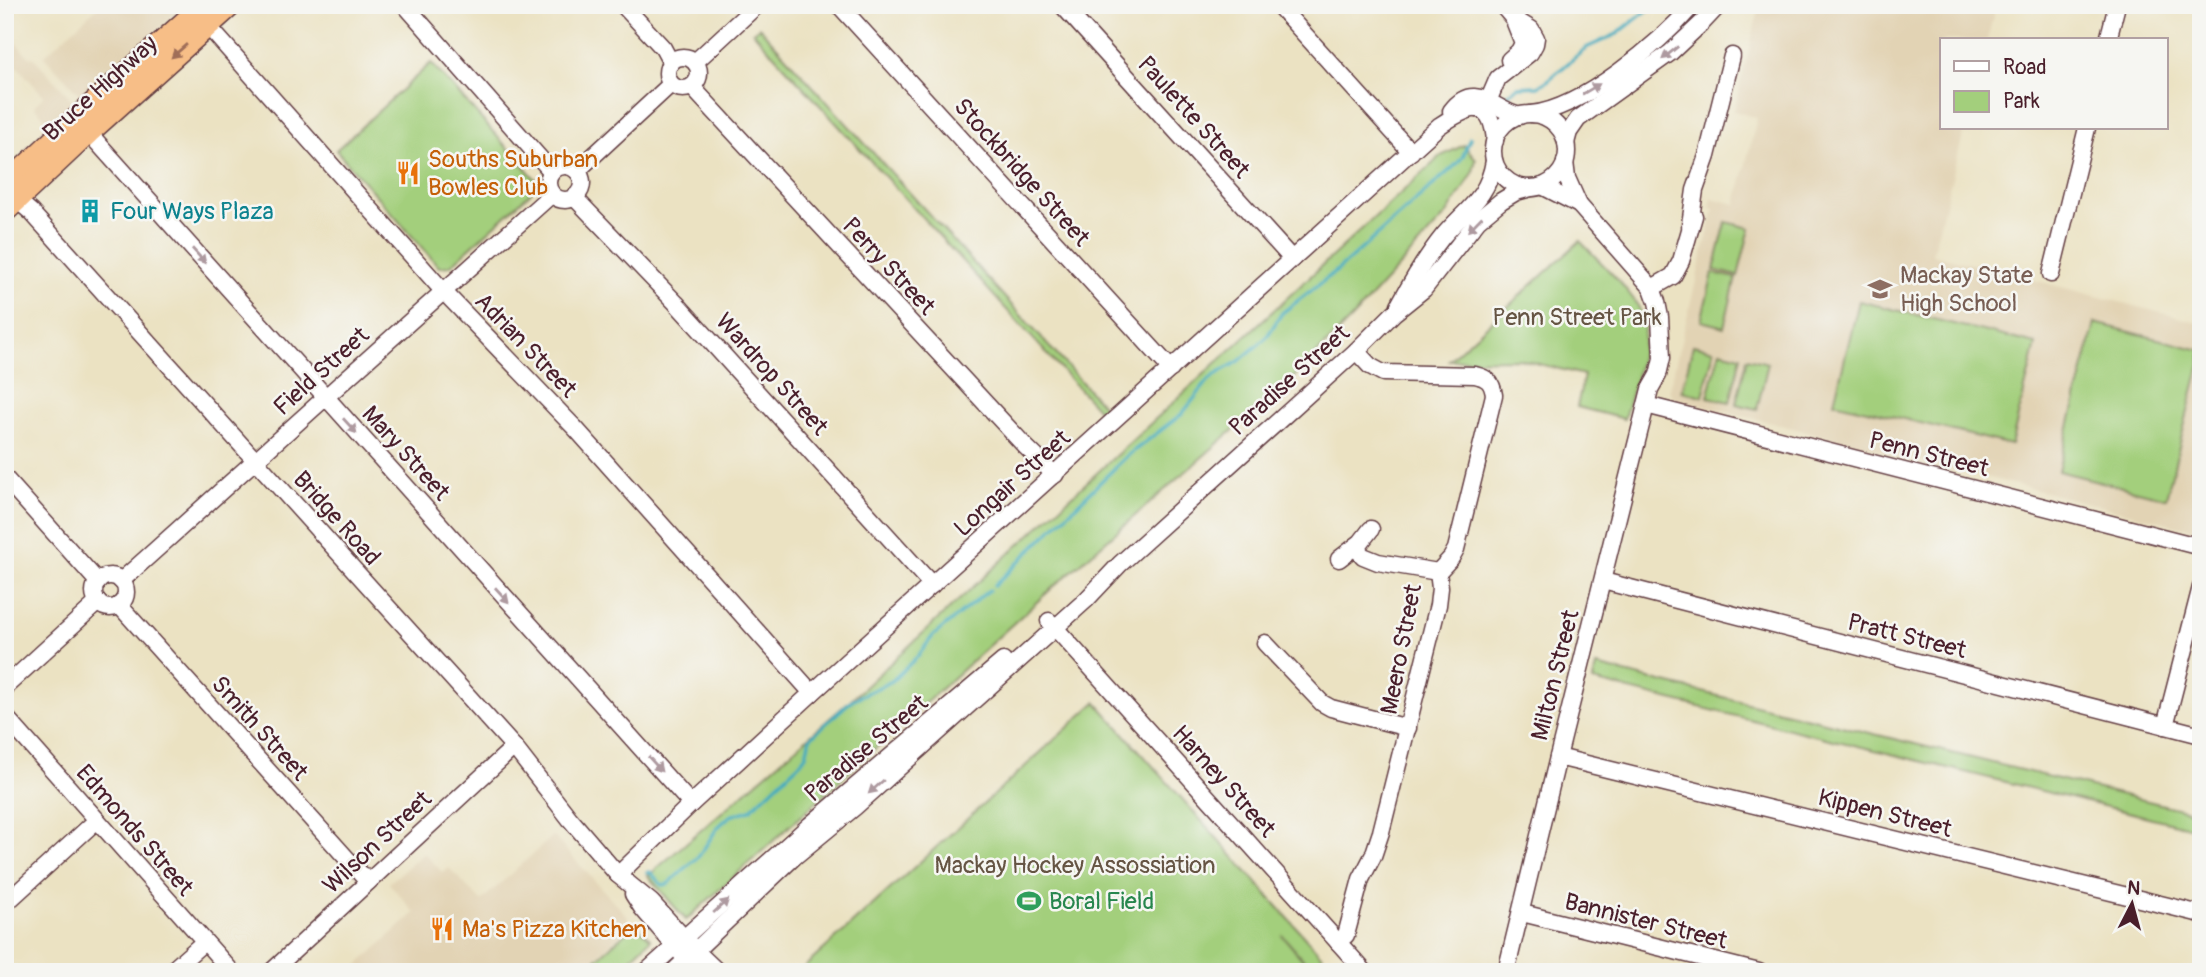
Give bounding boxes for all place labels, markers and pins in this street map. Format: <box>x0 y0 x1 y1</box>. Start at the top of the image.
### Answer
place label: Souths Suburban Bowles Club <box>428 145 598 202</box>
restaurant icon: Souths Suburban Bowles Club <box>394 159 422 187</box>
building icon: Four Ways Plaza <box>76 197 104 225</box>
place label: Four Ways Plaza <box>110 197 274 226</box>
place label: Mackay State High School <box>1900 261 2033 318</box>
school or university icon: Mackay State High School <box>1866 275 1894 303</box>
sports icon: Boral Field <box>1015 887 1043 915</box>
place label: Boral Field <box>1049 887 1154 916</box>
restaurant icon: Ma's Pizza Kitchen <box>428 915 456 943</box>
place label: Ma's Pizza Kitchen <box>462 915 647 944</box>

